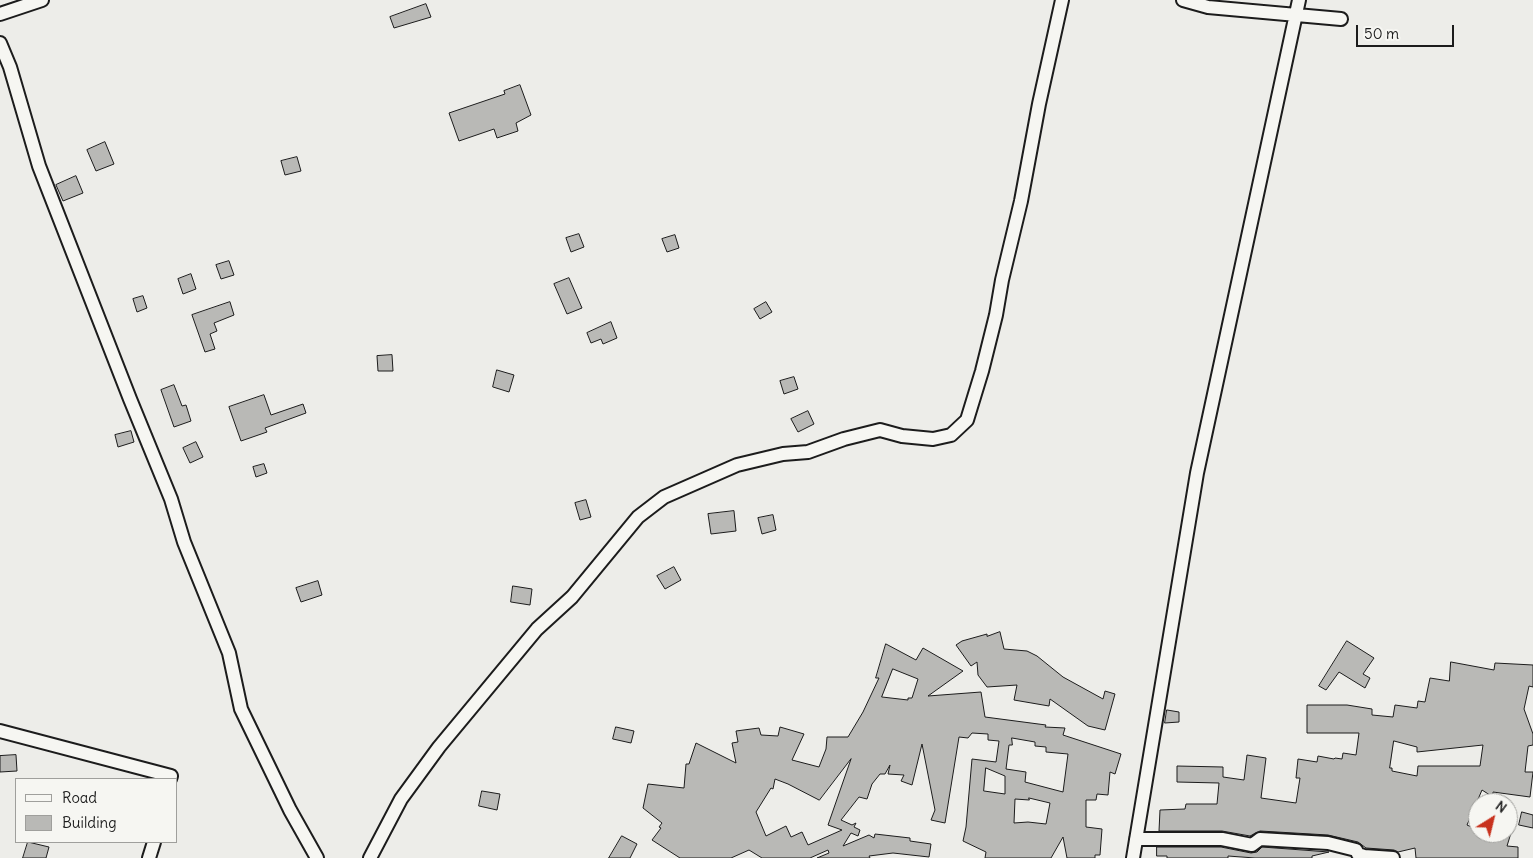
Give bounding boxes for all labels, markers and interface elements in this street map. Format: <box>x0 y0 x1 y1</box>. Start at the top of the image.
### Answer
scale bar <box>1358 15 1456 47</box>
text: 50 m <box>1364 24 1399 43</box>
legend <box>15 778 178 843</box>
text: Road <box>62 788 97 807</box>
north arrow <box>1468 793 1518 843</box>
text: N <box>1492 797 1510 817</box>
text: Building <box>62 813 117 832</box>

